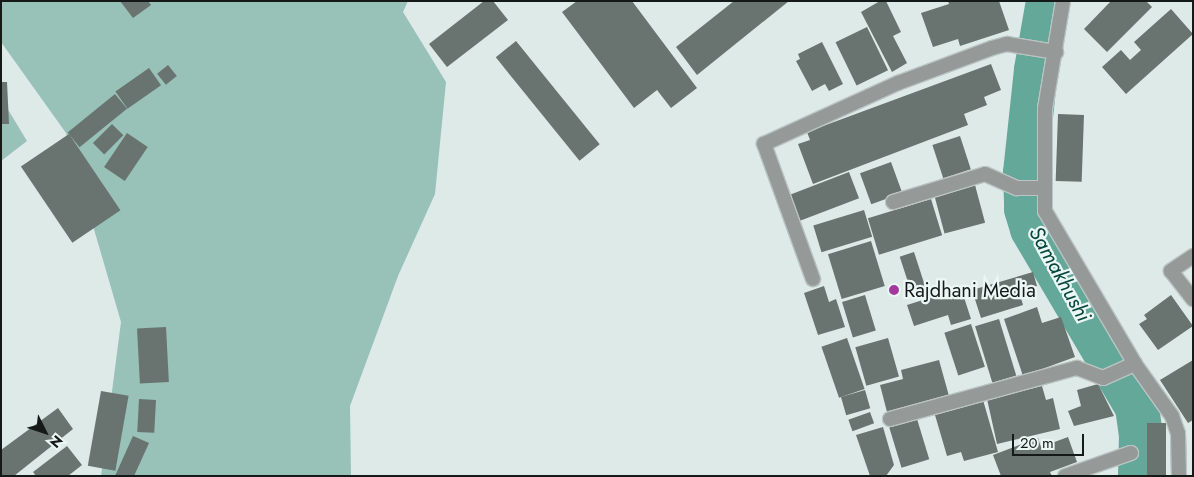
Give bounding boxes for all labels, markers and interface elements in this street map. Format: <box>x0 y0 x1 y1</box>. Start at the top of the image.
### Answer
water label: Samakhushi <box>1024 222 1096 326</box>
place label: Rajdhani Media <box>904 278 1036 302</box>
marker: Rajdhani Media <box>888 284 900 296</box>
north arrow <box>20 407 70 457</box>
scale bar <box>1014 424 1086 456</box>
text: N <box>45 431 68 453</box>
text: 20 m <box>1020 432 1054 454</box>

